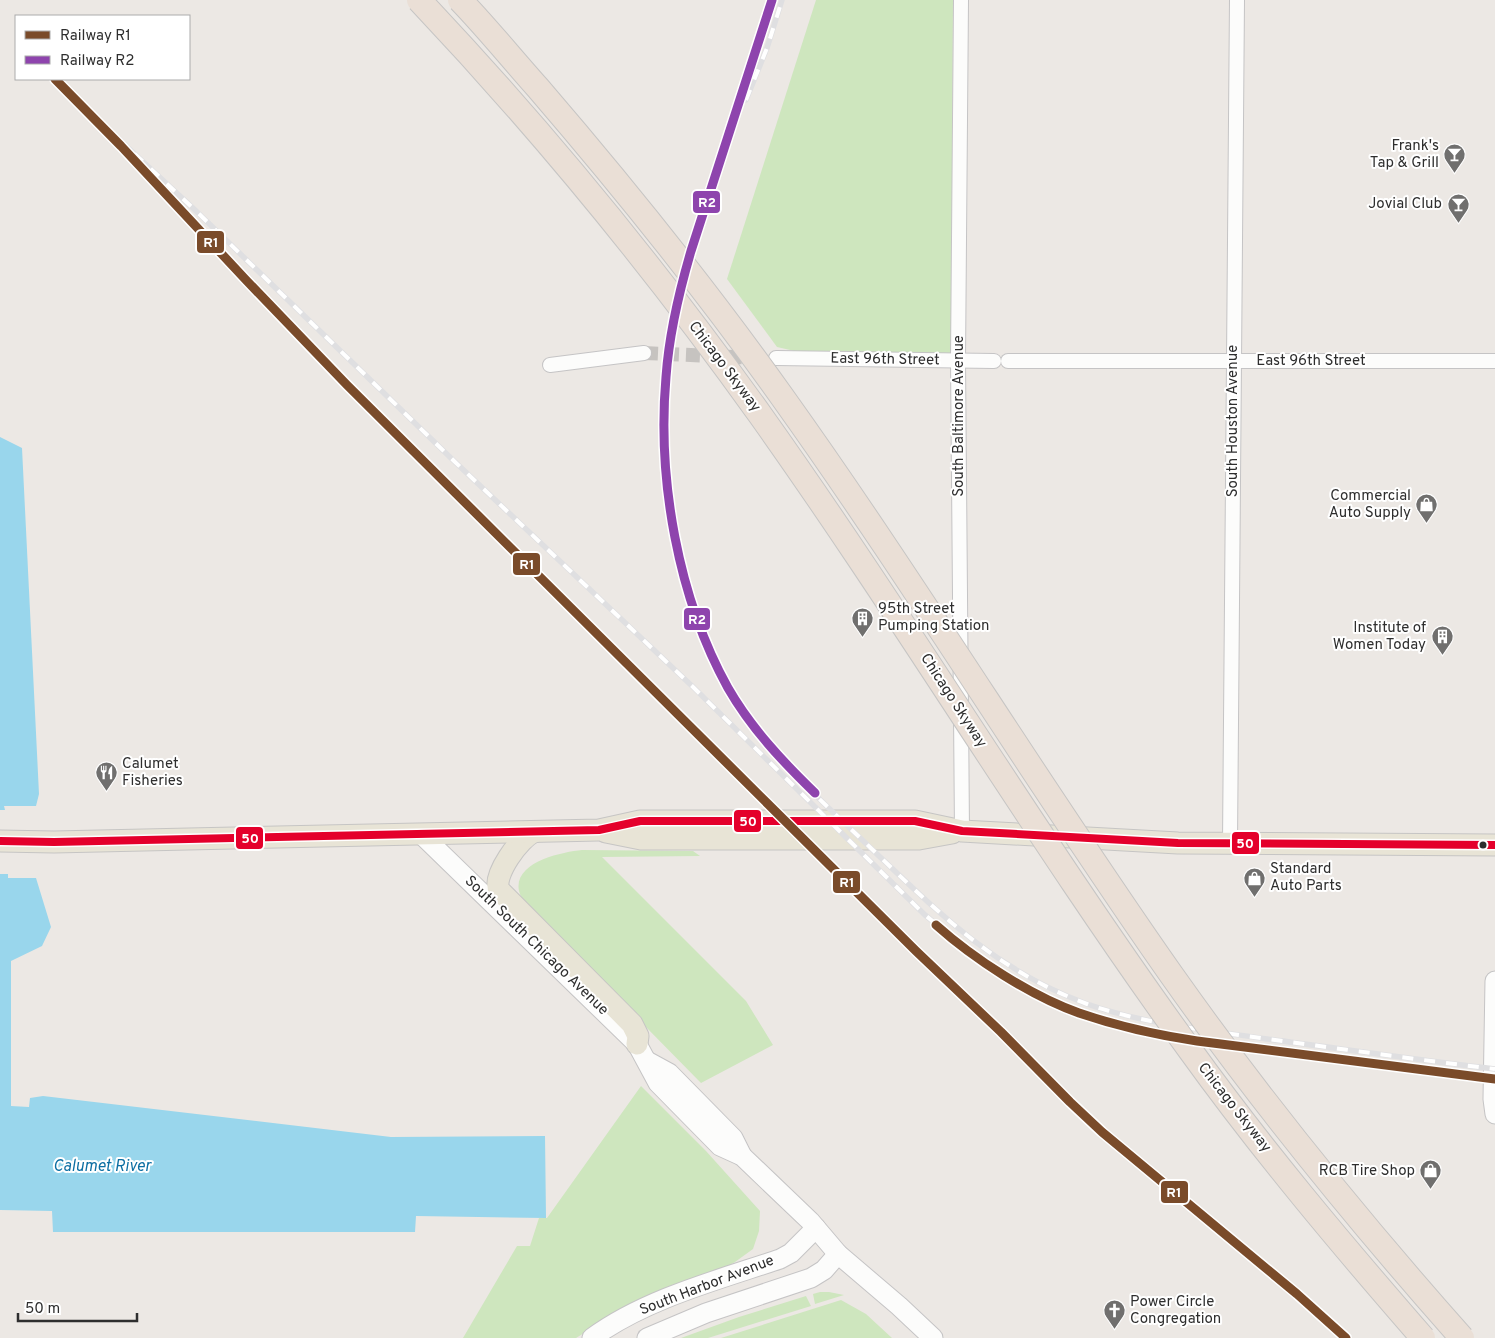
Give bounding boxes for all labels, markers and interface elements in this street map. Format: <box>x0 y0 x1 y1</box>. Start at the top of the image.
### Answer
legend <box>15 15 190 80</box>
text: Railway R1 <box>60 27 131 46</box>
text: Railway R2 <box>60 52 134 71</box>
place label: Frank's Tap & Grill <box>1370 137 1439 173</box>
bar icon: Frank's Tap & Grill <box>1443 143 1467 174</box>
line badge: R2 <box>692 190 721 214</box>
bar icon: Jovial Club <box>1446 192 1470 223</box>
text: R2 <box>698 195 716 212</box>
place label: Jovial Club <box>1368 195 1442 214</box>
line badge: R1 <box>196 230 225 254</box>
text: R1 <box>203 235 219 252</box>
street label: Chicago Skyway <box>684 318 764 416</box>
street label: South Baltimore Avenue <box>950 335 969 497</box>
street label: South Houston Avenue <box>1224 345 1243 497</box>
street label: East 96th Street <box>830 350 940 370</box>
street label: East 96th Street <box>1256 352 1366 371</box>
place label: Commercial Auto Supply <box>1329 487 1411 523</box>
shop icon: Commercial Auto Supply <box>1415 493 1439 524</box>
line badge: R1 <box>512 552 541 576</box>
text: R1 <box>519 557 535 574</box>
place label: 95th Street Pumping Station <box>878 600 990 636</box>
building icon: 95th Street Pumping Station <box>850 606 874 637</box>
line badge: R2 <box>683 607 711 631</box>
text: R2 <box>688 612 706 629</box>
place label: Institute of Women Today <box>1333 619 1426 655</box>
building icon: Institute of Women Today <box>1430 625 1454 656</box>
street label: Chicago Skyway <box>915 650 991 752</box>
place label: Calumet Fisheries <box>122 755 183 791</box>
restaurant icon: Calumet Fisheries <box>94 761 118 792</box>
line badge: 50 <box>733 809 762 833</box>
text: 50 <box>739 814 757 831</box>
line badge: 50 <box>235 826 264 850</box>
text: 50 <box>241 831 259 848</box>
line badge: 50 <box>1231 831 1260 855</box>
text: 50 <box>1236 836 1254 853</box>
unlabelled marker <box>1478 840 1488 850</box>
place label: Standard Auto Parts <box>1270 860 1342 896</box>
shop icon: Standard Auto Parts <box>1242 866 1266 897</box>
line badge: R1 <box>832 870 861 894</box>
street label: South South Chicago Avenue <box>460 872 612 1020</box>
text: R1 <box>839 875 855 892</box>
street label: Chicago Skyway <box>1193 1059 1275 1157</box>
water label: Calumet River <box>53 1157 153 1177</box>
shop icon: RCB Tire Shop <box>1419 1159 1443 1190</box>
place label: RCB Tire Shop <box>1319 1162 1415 1181</box>
line badge: R1 <box>1160 1180 1189 1204</box>
text: R1 <box>1166 1185 1182 1202</box>
street label: South Harbor Avenue <box>637 1252 777 1320</box>
scale bar <box>18 1290 136 1322</box>
place label: Power Circle Congregation <box>1130 1293 1221 1329</box>
church icon: Power Circle Congregation <box>1102 1299 1126 1330</box>
text: 50 m <box>25 1300 60 1319</box>

